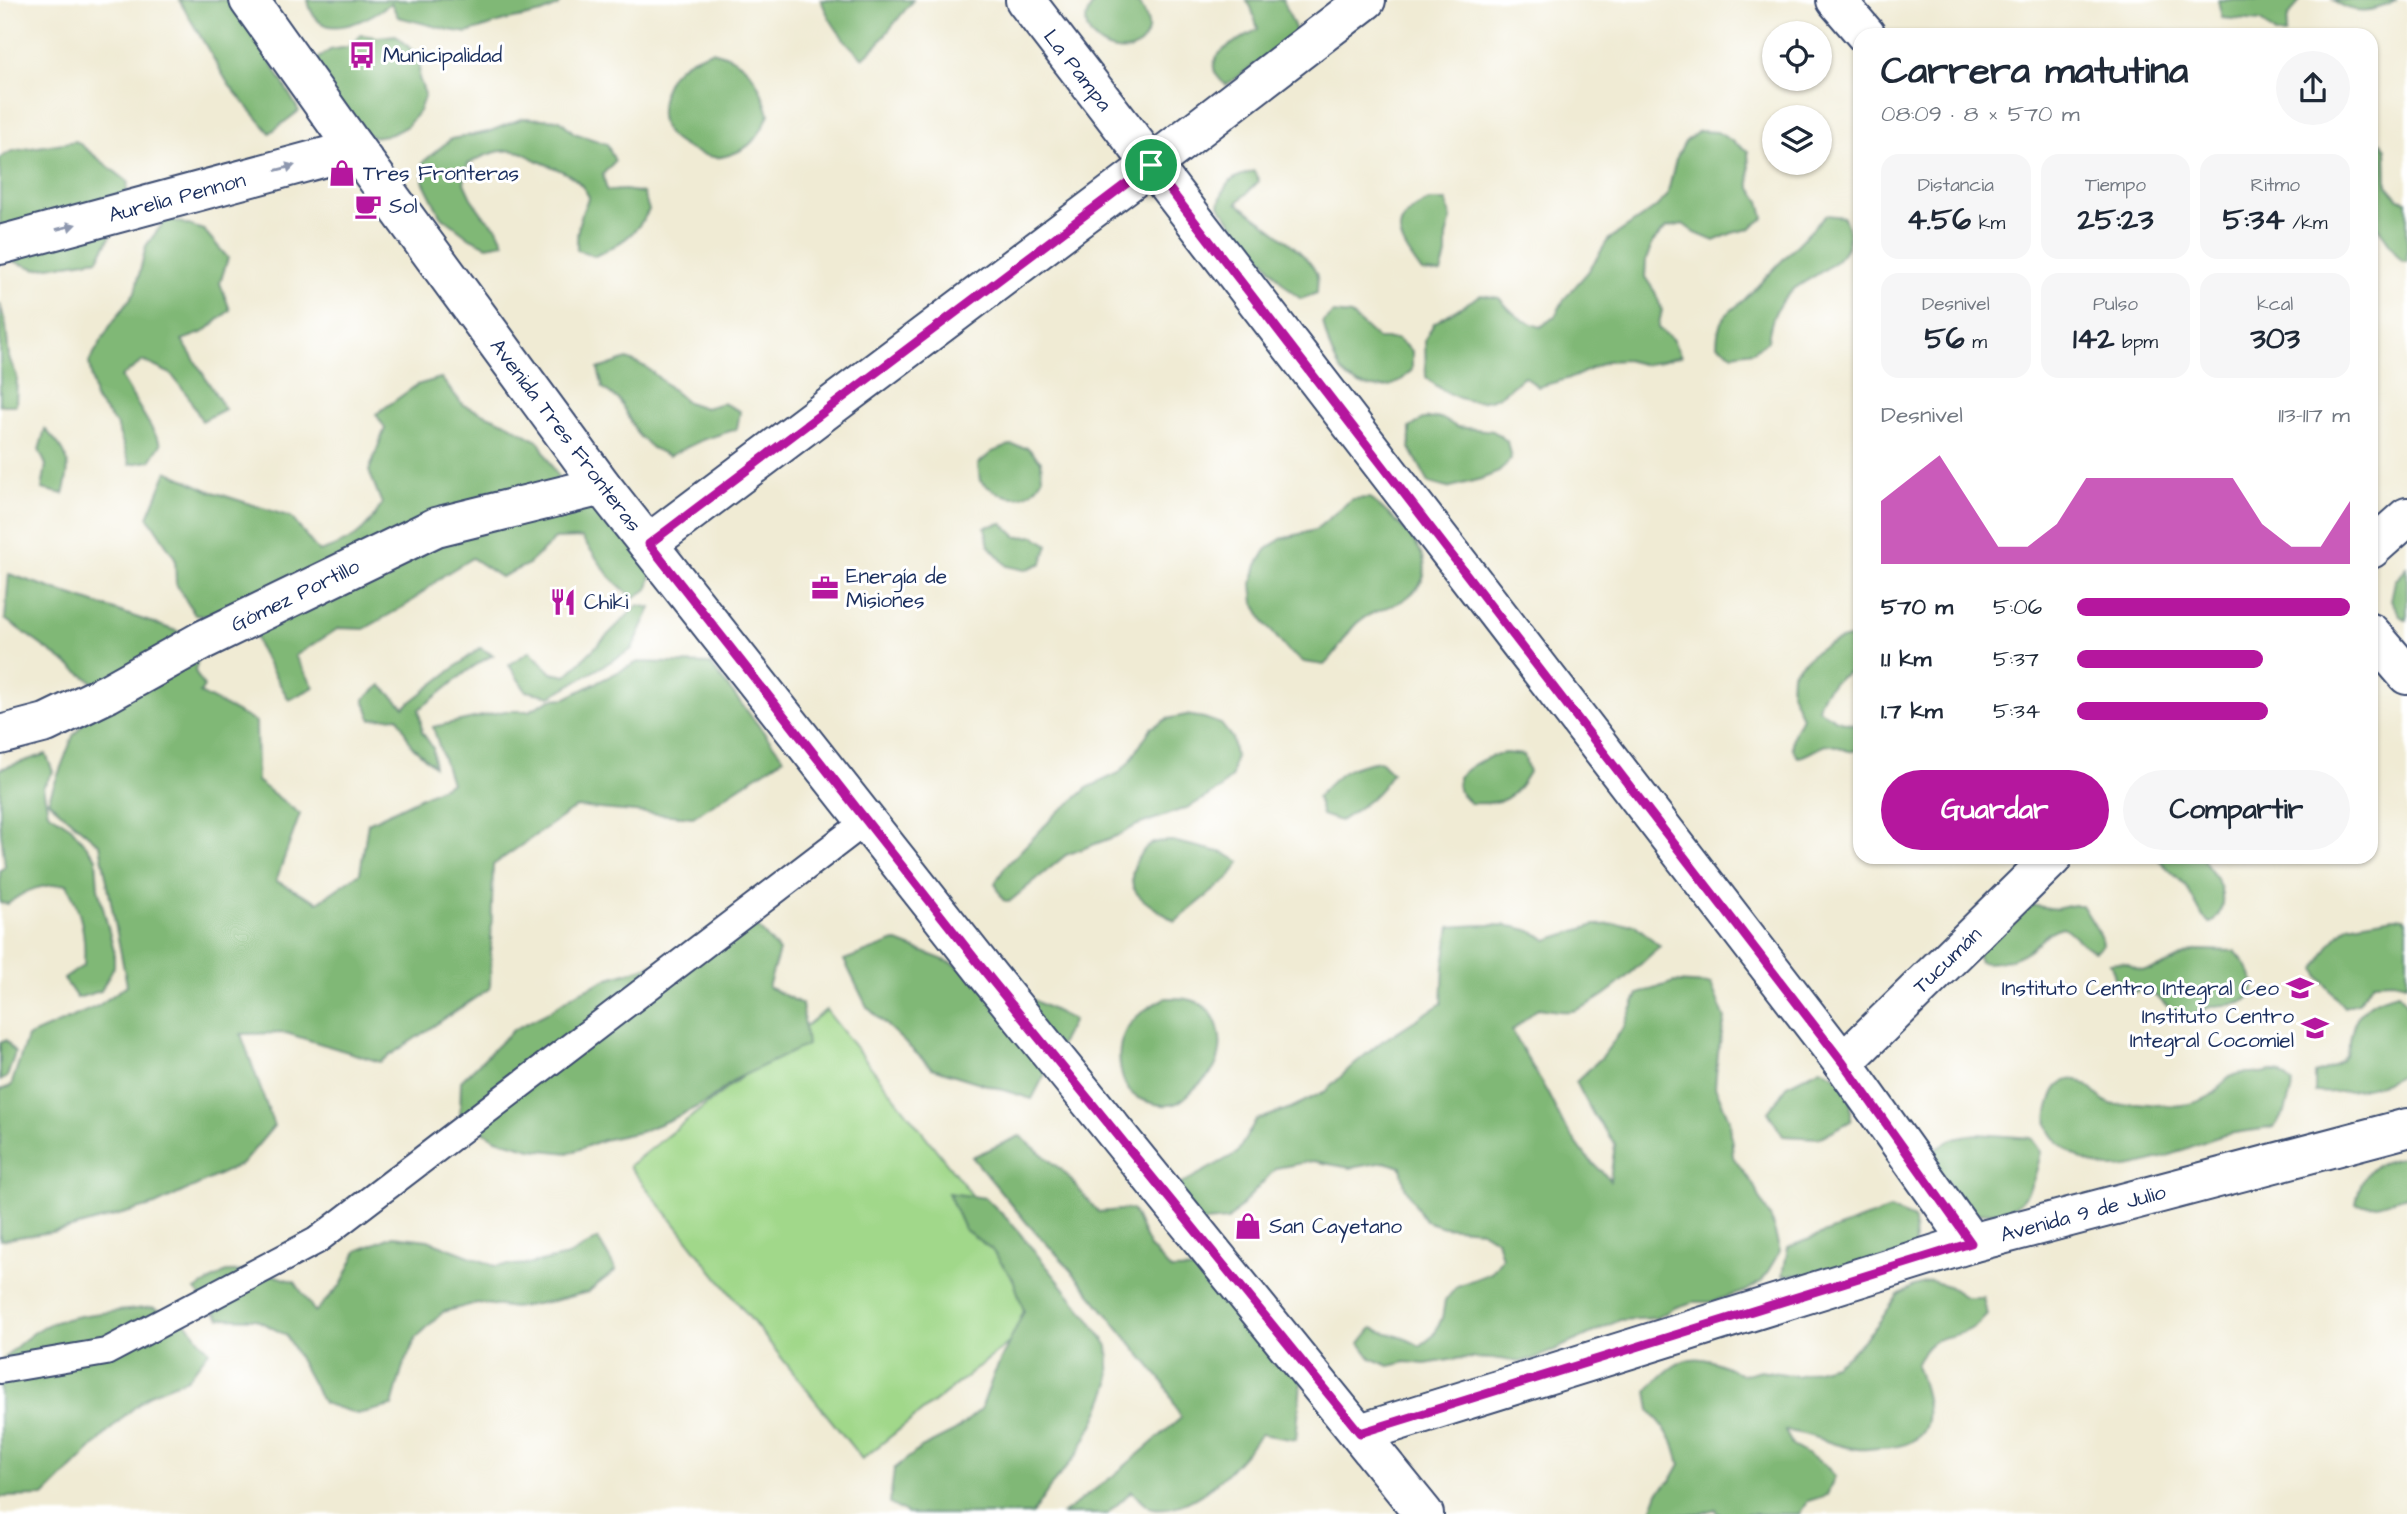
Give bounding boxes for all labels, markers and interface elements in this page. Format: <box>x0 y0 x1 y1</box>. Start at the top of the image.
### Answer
map controls <box>1762 21 1832 175</box>
button: locate <box>1762 21 1832 91</box>
street label: La Pampa <box>1036 23 1119 118</box>
bus stop icon: Municipalidad <box>347 40 377 70</box>
place label: Municipalidad <box>383 41 502 71</box>
text: Carrera matutina <box>1881 46 2188 98</box>
button: share <box>2276 51 2350 125</box>
text: 08:09 · 8 × 570 m <box>1881 98 2080 130</box>
button: layers <box>1762 105 1832 175</box>
pin <box>1121 135 1181 195</box>
icon: arrive <box>1132 146 1170 184</box>
shop icon: Tres Fronteras <box>327 158 357 188</box>
place label: Tres Fronteras <box>363 159 519 188</box>
one-way arrow <box>275 162 296 172</box>
street label: Aurelia Pennon <box>105 165 249 230</box>
text: Distancia <box>1918 172 1994 199</box>
text: Tiempo <box>2085 172 2146 199</box>
text: Ritmo <box>2250 172 2300 199</box>
cafe icon: Sol <box>353 191 383 221</box>
place label: Sol <box>389 192 418 221</box>
text: 4.56 <box>1906 199 1971 241</box>
text: 25:23 <box>2078 199 2153 241</box>
text: 5:34 <box>2223 199 2285 241</box>
text: km <box>1971 210 2005 237</box>
text: /km <box>2285 210 2327 237</box>
one-way arrow <box>56 222 77 232</box>
text: Desnivel <box>1922 291 1990 318</box>
text: Pulso <box>2093 291 2138 318</box>
text: kcal <box>2257 291 2293 318</box>
text: 56 <box>1925 318 1965 360</box>
text: 142 <box>2073 318 2114 360</box>
text: 303 <box>2250 318 2300 360</box>
text: m <box>1965 329 1987 356</box>
text: bpm <box>2114 329 2158 356</box>
street label: Avenida Tres Fronteras <box>483 333 648 538</box>
text: Desnivel <box>1881 399 1963 431</box>
text: 113–117 m <box>2278 399 2350 431</box>
street label: Gómez Portillo <box>226 552 365 639</box>
place label: Energía de Misiones <box>846 562 947 615</box>
office icon: Energía de Misiones <box>810 573 840 603</box>
restaurant icon: Chiki <box>548 587 578 617</box>
place label: Chiki <box>584 588 629 617</box>
text: 570 m <box>1881 591 1953 623</box>
text: 5:06 <box>1993 591 2042 623</box>
text: 1.1 km <box>1881 643 1931 675</box>
text: 5:37 <box>1993 643 2039 675</box>
text: 1.7 km <box>1881 695 1943 727</box>
text: 5:34 <box>1993 695 2040 727</box>
button: Guardar <box>1881 770 2109 850</box>
button: Compartir <box>2123 770 2350 850</box>
street label: Tucumán <box>1907 920 1988 1000</box>
school or university icon: Instituto Centro Integral Ceo <box>2285 973 2315 1003</box>
place label: Instituto Centro Integral Ceo <box>2002 974 2279 1005</box>
place label: Instituto Centro Integral Cocomiel <box>2130 1002 2294 1057</box>
school or university icon: Instituto Centro Integral Cocomiel <box>2300 1013 2330 1043</box>
street label: Avenida 9 de Julio <box>1997 1177 2169 1250</box>
shop icon: San Cayetano <box>1233 1211 1263 1241</box>
place label: San Cayetano <box>1269 1212 1402 1243</box>

